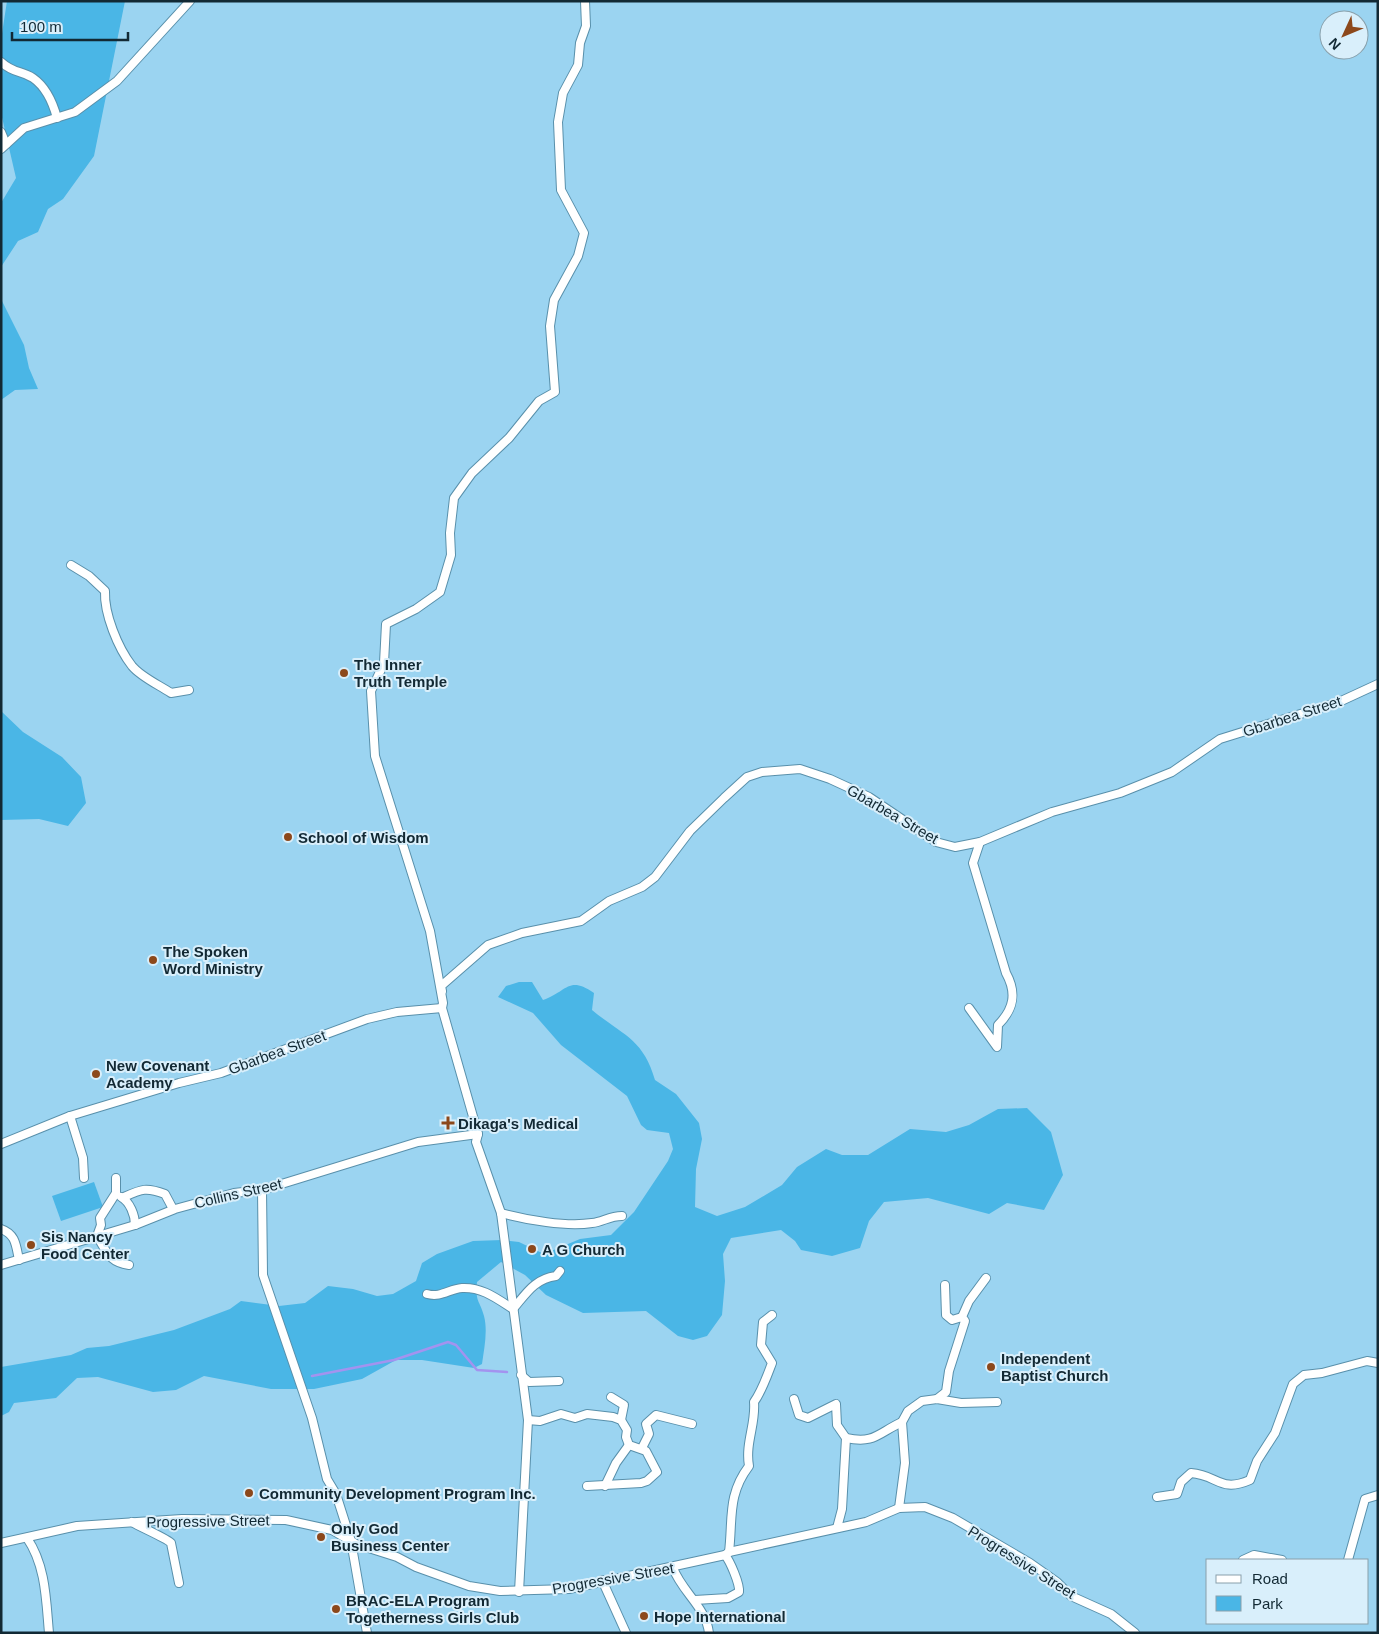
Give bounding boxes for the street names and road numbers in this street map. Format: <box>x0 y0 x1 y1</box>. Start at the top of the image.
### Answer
street label: Gbarbea Street <box>1241 692 1344 740</box>
street label: Gbarbea Street <box>844 781 942 847</box>
street label: Gbarbea Street <box>226 1026 329 1078</box>
street label: Collins Street <box>193 1174 284 1211</box>
street label: Progressive Street <box>146 1511 271 1531</box>
street label: Progressive Street <box>965 1522 1080 1602</box>
street label: Progressive Street <box>551 1559 676 1597</box>

